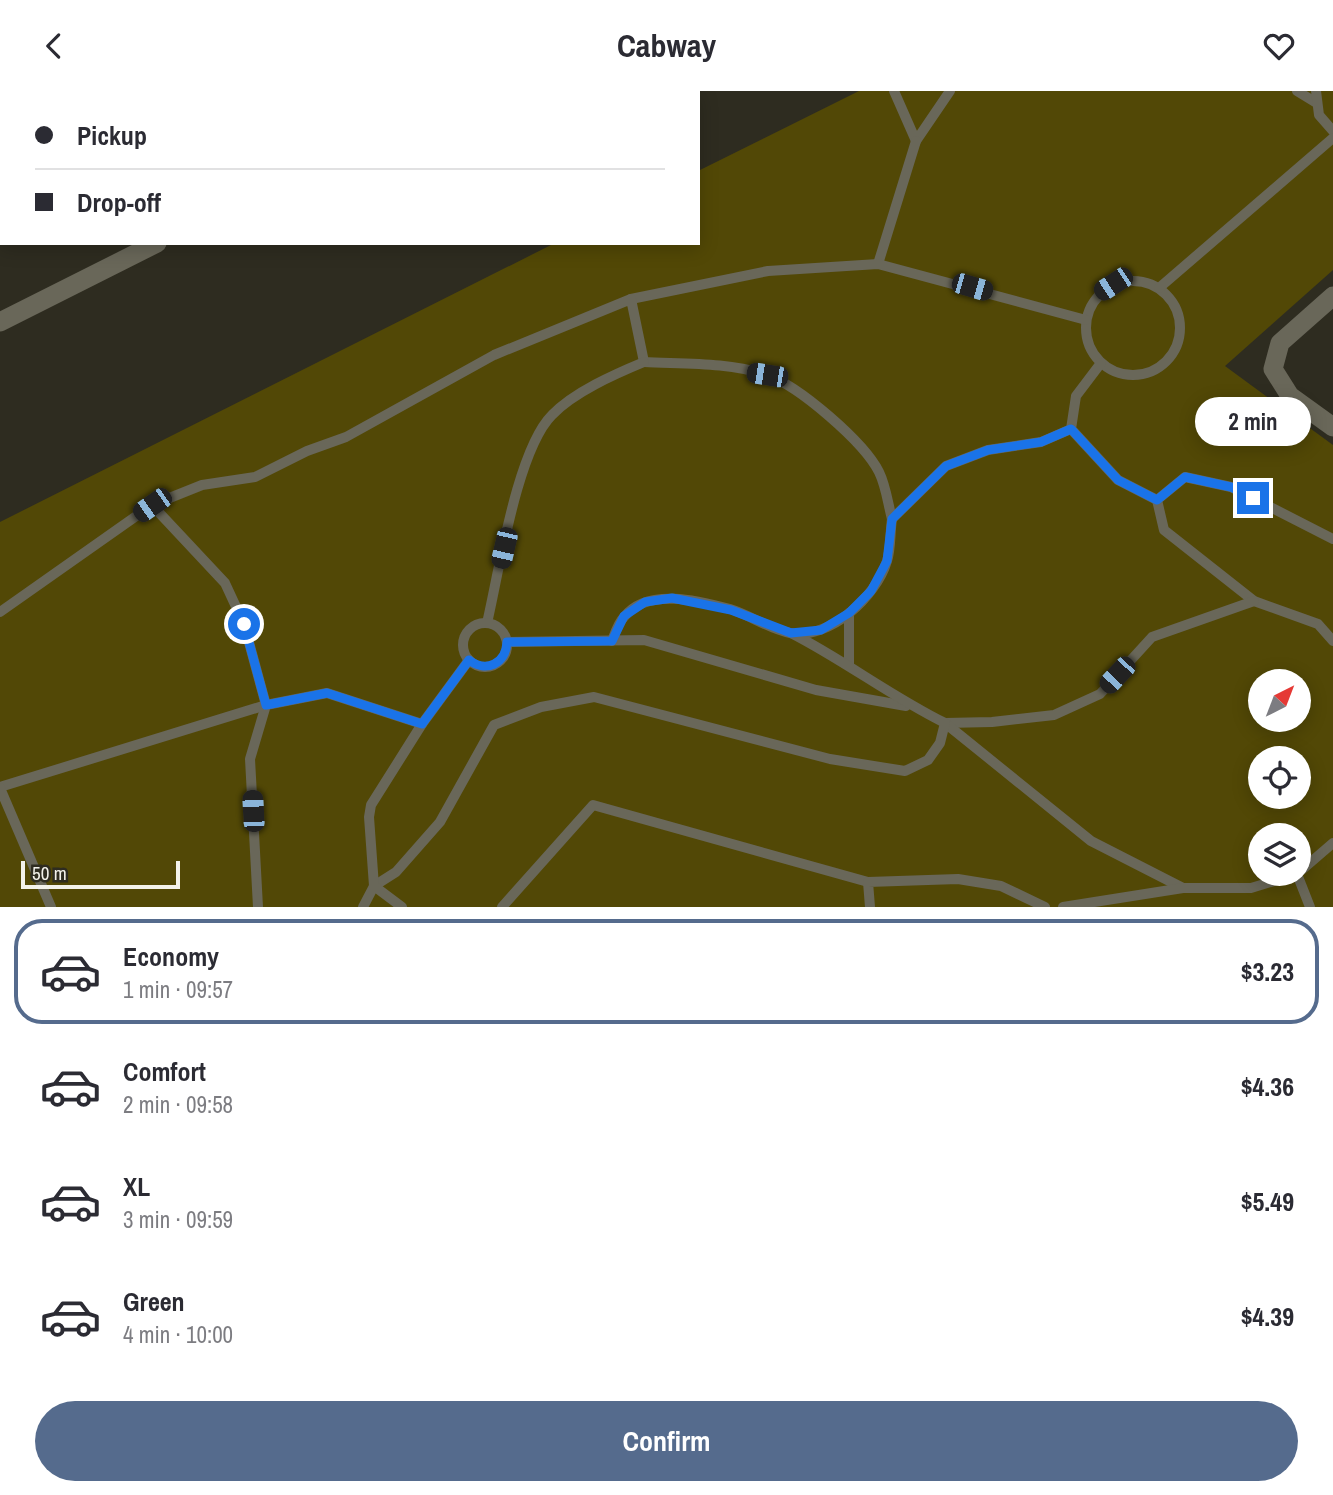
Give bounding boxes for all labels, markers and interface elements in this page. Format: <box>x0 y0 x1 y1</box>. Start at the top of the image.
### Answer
text: Cabway <box>617 24 716 67</box>
icon: back <box>35 27 73 65</box>
icon: heart <box>1260 27 1298 65</box>
text: Pickup <box>77 118 147 153</box>
text: Drop-off <box>77 185 161 220</box>
car <box>1090 264 1137 304</box>
car <box>949 271 996 303</box>
car <box>745 361 790 389</box>
callout: 2 min <box>1195 397 1311 445</box>
text: 2 min <box>1228 406 1278 437</box>
route end <box>1237 482 1269 514</box>
car <box>129 484 176 526</box>
car <box>490 525 519 571</box>
route start <box>228 608 260 640</box>
car <box>1095 652 1140 698</box>
north arrow <box>1248 669 1311 731</box>
map controls <box>1248 669 1311 886</box>
button: locate <box>1248 746 1311 809</box>
car <box>242 789 265 833</box>
button: layers <box>1248 823 1311 886</box>
scale bar <box>21 858 180 890</box>
text: 50 m <box>32 860 67 886</box>
text: Economy <box>123 939 219 974</box>
icon: car <box>39 940 102 1003</box>
text: $3.23 <box>1241 954 1294 989</box>
text: 1 min · 09:57 <box>123 974 233 1005</box>
text: Comfort <box>123 1054 206 1089</box>
icon: car <box>39 1055 102 1118</box>
text: $4.36 <box>1241 1069 1294 1104</box>
text: 2 min · 09:58 <box>123 1089 233 1120</box>
text: XL <box>123 1169 150 1204</box>
icon: car <box>39 1170 102 1233</box>
text: $5.49 <box>1241 1184 1294 1219</box>
text: 3 min · 09:59 <box>123 1204 233 1235</box>
text: Green <box>123 1284 185 1319</box>
icon: car <box>39 1285 102 1348</box>
text: $4.39 <box>1241 1299 1294 1334</box>
text: 4 min · 10:00 <box>123 1319 233 1350</box>
button: Confirm <box>35 1401 1298 1481</box>

